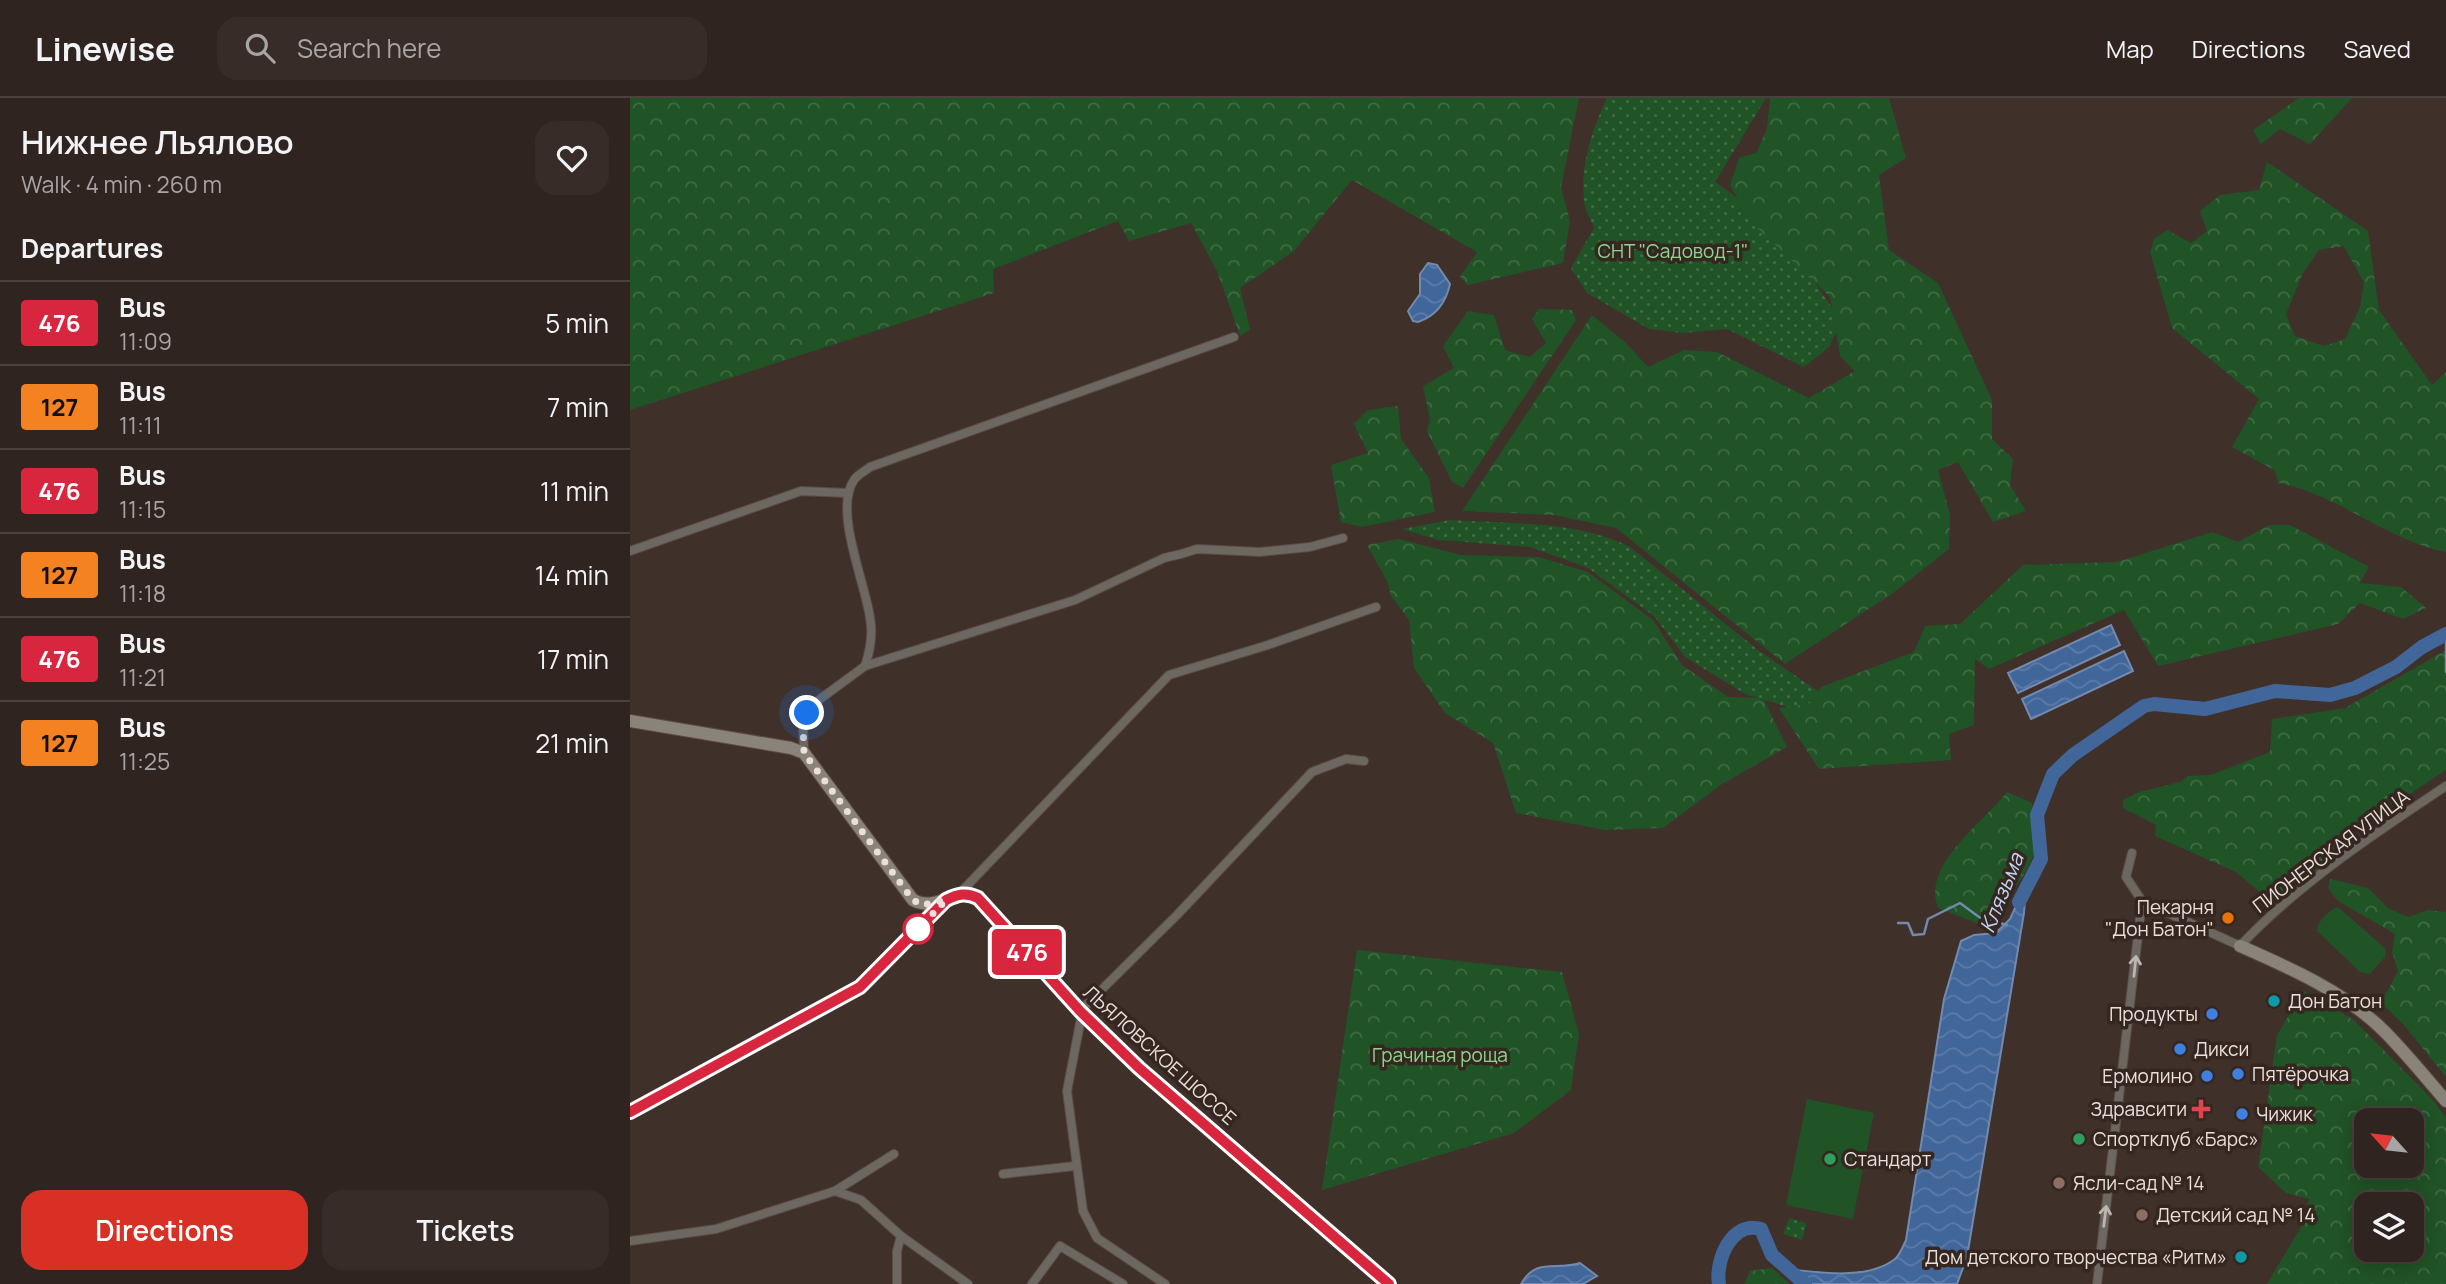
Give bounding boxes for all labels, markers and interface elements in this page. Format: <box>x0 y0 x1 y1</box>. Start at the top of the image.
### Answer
search box <box>217 17 707 80</box>
text: Linewise <box>35 26 175 71</box>
icon: search <box>241 29 279 67</box>
text: Search here <box>297 30 441 66</box>
text: Map <box>2106 32 2154 65</box>
text: Directions <box>2192 32 2305 65</box>
text: Saved <box>2343 32 2411 65</box>
text: Нижнее Льялово <box>21 119 294 164</box>
button: heart <box>535 121 609 195</box>
text: Walk · 4 min · 260 m <box>21 168 222 200</box>
text: Departures <box>21 230 163 266</box>
park label: СНТ "Садовод-1" <box>1598 238 1749 264</box>
text: Bus <box>119 289 166 325</box>
text: 5 min <box>545 305 609 341</box>
text: 476 <box>38 306 81 339</box>
text: 11:09 <box>119 325 172 357</box>
text: Bus <box>119 373 166 409</box>
text: 7 min <box>547 389 609 425</box>
text: 127 <box>41 390 78 423</box>
text: 11:11 <box>119 409 162 441</box>
text: Bus <box>119 457 166 493</box>
text: 11 min <box>540 473 609 509</box>
text: 476 <box>38 474 81 507</box>
text: 11:15 <box>119 493 166 525</box>
text: Bus <box>119 541 166 577</box>
text: 14 min <box>535 557 609 593</box>
text: 127 <box>41 558 78 591</box>
text: 11:18 <box>119 577 166 609</box>
text: Bus <box>119 625 166 661</box>
text: 17 min <box>537 641 609 677</box>
text: 476 <box>38 642 81 675</box>
text: 11:21 <box>119 661 166 693</box>
your location <box>789 695 824 730</box>
text: Bus <box>119 709 166 745</box>
text: 21 min <box>535 725 609 761</box>
text: 127 <box>41 726 78 759</box>
text: 11:25 <box>119 745 170 777</box>
street label: ПИОНЕРСКАЯ УЛИЦА <box>2247 783 2415 919</box>
water label: Клязьма <box>1972 847 2030 937</box>
place label: Пекарня "Дон Батон" <box>2105 894 2214 942</box>
marker: Пекарня "Дон Батон" <box>2220 910 2236 926</box>
unlabelled marker <box>903 914 933 944</box>
line badge: 476 <box>987 929 1067 975</box>
text: 476 <box>1006 935 1048 968</box>
one-way arrow <box>2128 955 2141 978</box>
street label: ЛЬЯЛОВСКОЕ ШОССЕ <box>1078 979 1242 1131</box>
place label: Дон Батон <box>2288 988 2382 1014</box>
marker: Дон Батон <box>2266 993 2282 1009</box>
place label: Продукты <box>2109 1001 2198 1027</box>
marker: Продукты <box>2204 1006 2220 1022</box>
place label: Дикси <box>2194 1036 2249 1062</box>
marker: Дикси <box>2172 1041 2188 1057</box>
park label: Грачиная роща <box>1372 1042 1508 1068</box>
place label: Пятёрочка <box>2252 1061 2349 1087</box>
place label: Ермолино <box>2102 1063 2193 1089</box>
marker: Пятёрочка <box>2230 1066 2246 1082</box>
marker: Ермолино <box>2199 1068 2215 1084</box>
place label: Здравсити <box>2091 1096 2187 1122</box>
marker: Здравсити <box>2193 1101 2209 1117</box>
place label: Чижик <box>2256 1101 2313 1127</box>
marker: Чижик <box>2234 1106 2250 1122</box>
north arrow <box>2354 1108 2424 1178</box>
map controls <box>2354 1108 2424 1262</box>
place label: Спортклуб «Барс» <box>2093 1126 2259 1152</box>
marker: Спортклуб «Барс» <box>2071 1131 2087 1147</box>
place label: Стандарт <box>1844 1146 1932 1172</box>
marker: Стандарт <box>1822 1151 1838 1167</box>
place label: Ясли-сад № 14 <box>2073 1170 2205 1196</box>
marker: Ясли-сад № 14 <box>2051 1175 2067 1191</box>
button: Directions <box>21 1190 308 1270</box>
button: Tickets <box>322 1190 609 1270</box>
button: layers <box>2354 1192 2424 1262</box>
place label: Детский сад № 14 <box>2156 1202 2315 1228</box>
one-way arrow <box>2099 1205 2112 1228</box>
marker: Детский сад № 14 <box>2134 1207 2150 1223</box>
place label: Дом детского творчества «Ритм» <box>1925 1244 2227 1270</box>
marker: Дом детского творчества «Ритм» <box>2233 1249 2249 1265</box>

